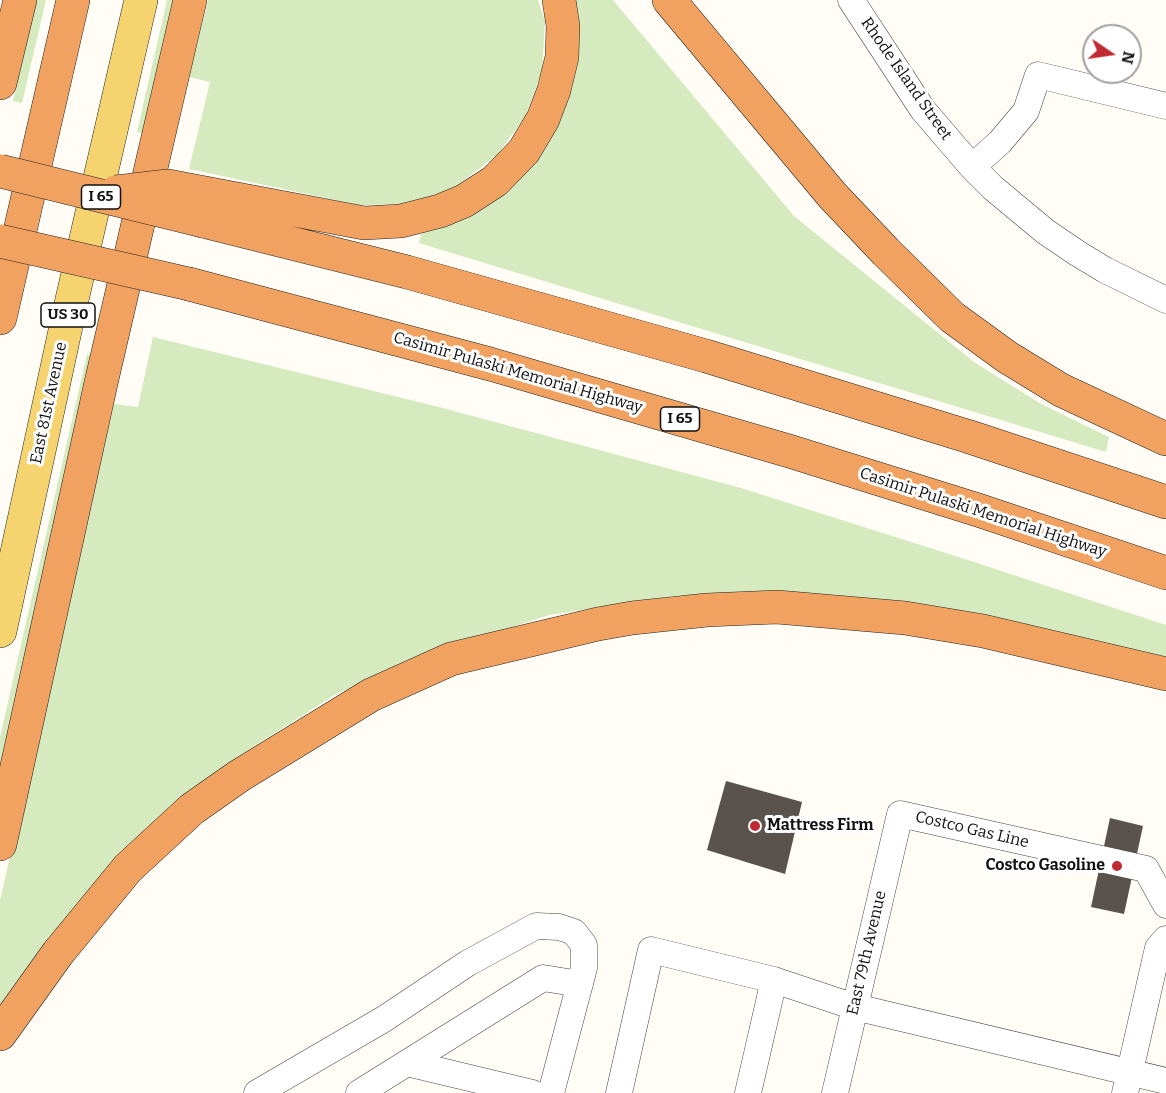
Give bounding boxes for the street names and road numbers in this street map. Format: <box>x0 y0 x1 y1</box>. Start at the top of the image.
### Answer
street label: Rhode Island Street <box>856 14 956 144</box>
road number: I 65 <box>82 185 120 209</box>
road number: US 30 <box>41 303 95 327</box>
street label: Casimir Pulaski Memorial Highway <box>391 328 645 418</box>
street label: East 81st Avenue <box>27 340 71 466</box>
road number: I 65 <box>660 407 700 431</box>
street label: Casimir Pulaski Memorial Highway <box>857 464 1109 562</box>
street label: Costco Gas Line <box>913 808 1031 852</box>
street label: East 79th Avenue <box>843 889 891 1017</box>

